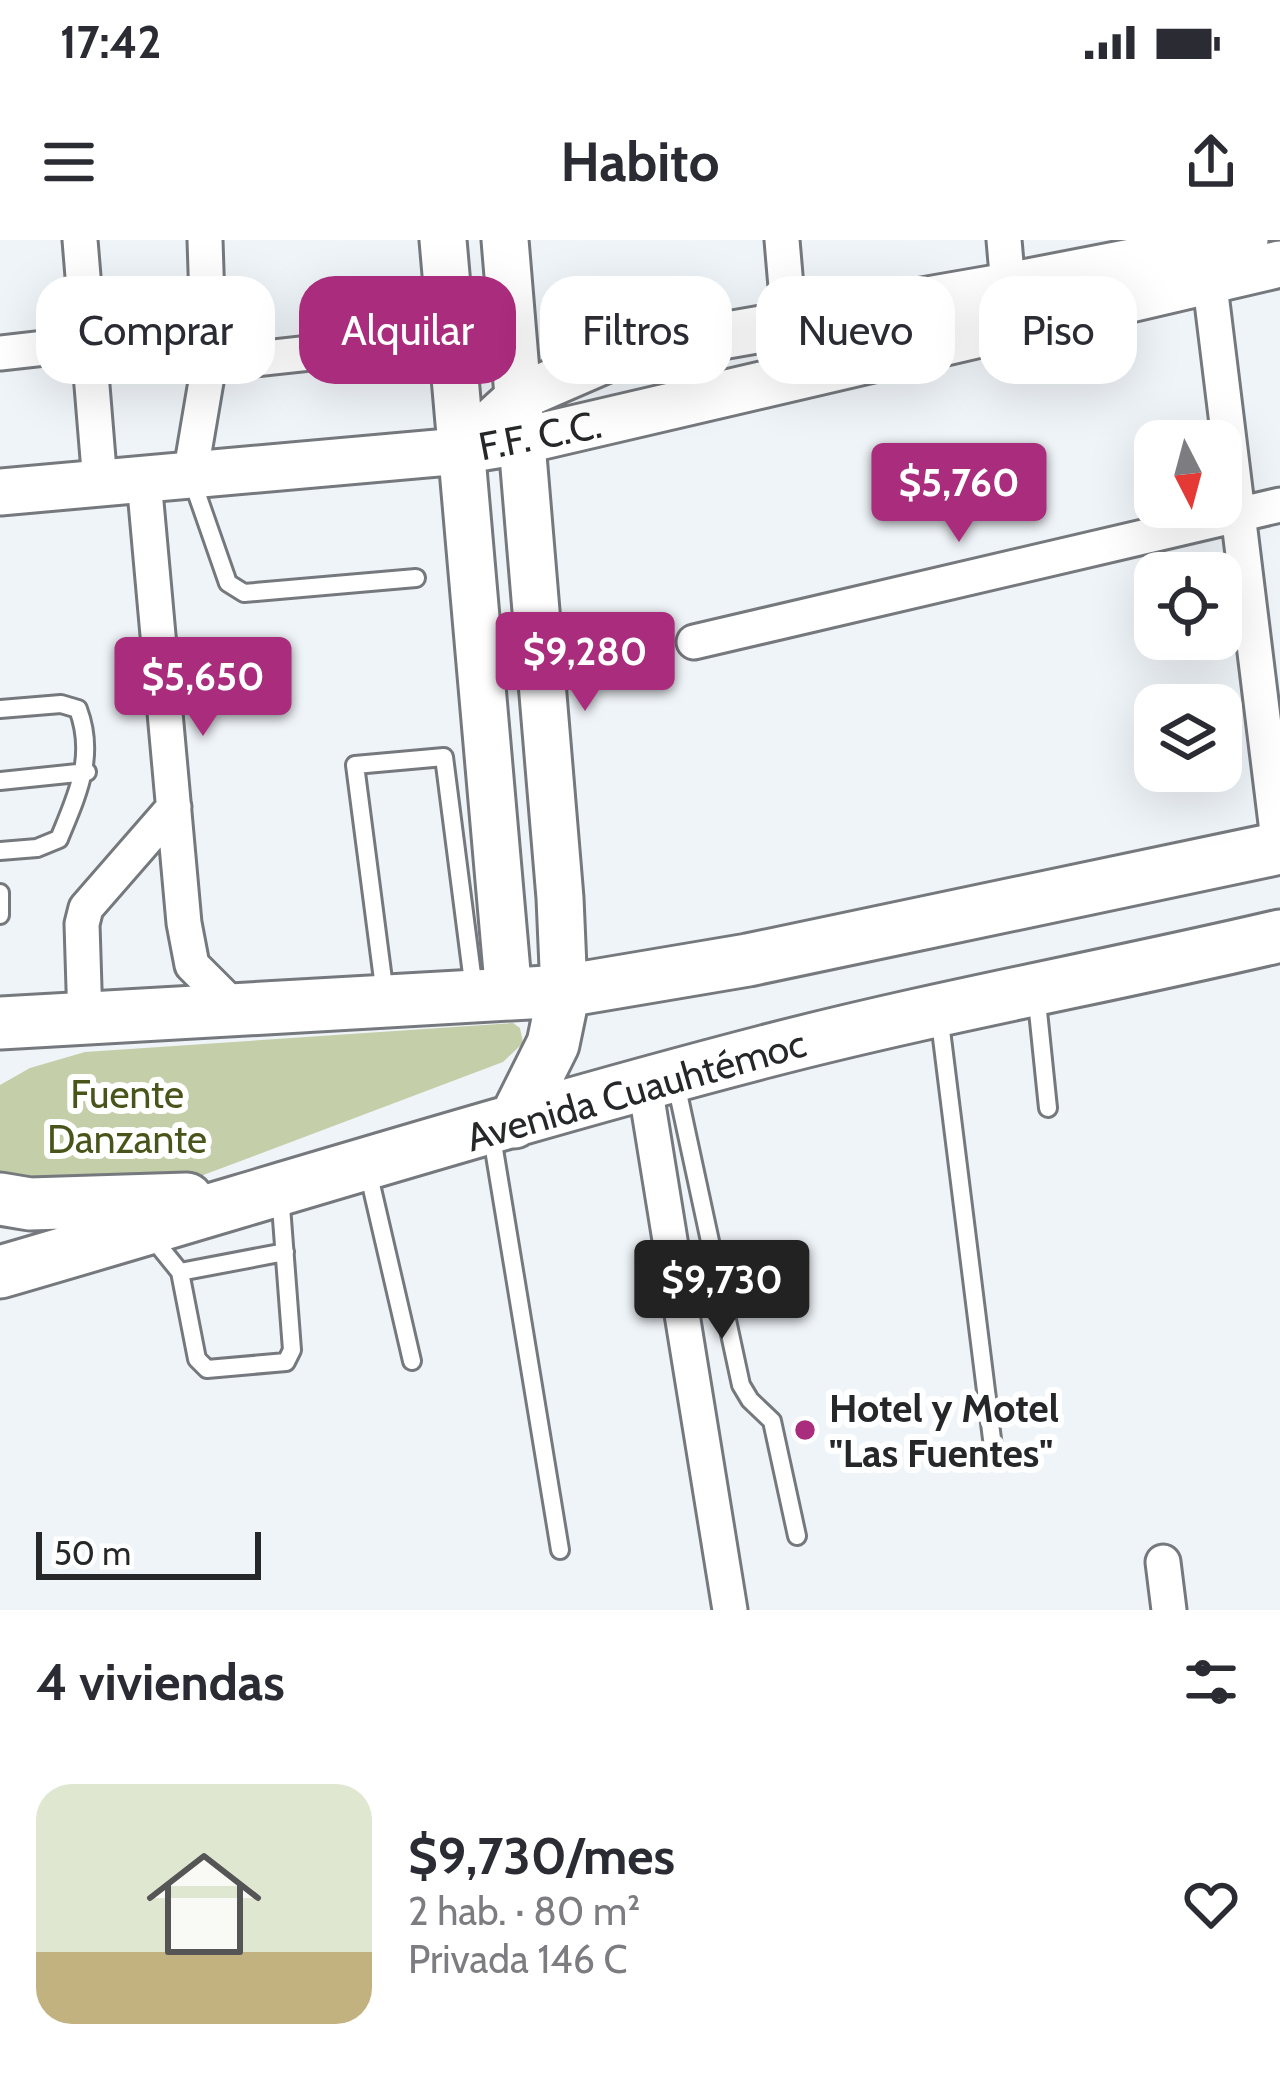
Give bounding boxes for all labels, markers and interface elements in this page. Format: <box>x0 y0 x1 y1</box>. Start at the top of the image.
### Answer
text: 17:42 <box>60 15 161 69</box>
icon: menu <box>36 129 102 195</box>
text: Habito <box>561 129 719 195</box>
icon: share <box>1178 129 1244 195</box>
chip: Comprar <box>36 276 275 384</box>
chip: Alquilar <box>299 276 516 384</box>
chip: Filtros <box>540 276 732 384</box>
chip: Nuevo <box>756 276 955 384</box>
chip: Piso <box>979 276 1137 384</box>
street label: F.F. C.C. <box>475 400 605 470</box>
north arrow <box>1134 420 1242 528</box>
map controls <box>1134 420 1242 792</box>
pin: $5,760 <box>861 443 1057 545</box>
text: $5,760 <box>898 458 1020 506</box>
button: locate <box>1134 552 1242 660</box>
pin: $9,280 <box>487 612 683 714</box>
text: $9,280 <box>523 627 647 675</box>
pin: $5,650 <box>105 637 301 739</box>
text: $5,650 <box>141 652 265 700</box>
button: layers <box>1134 684 1242 792</box>
street label: Avenida Cuauhtémoc <box>461 1019 811 1161</box>
park label: Fuente Danzante <box>47 1070 207 1163</box>
pin: $9,730 <box>624 1240 820 1342</box>
text: $9,730 <box>661 1255 783 1303</box>
place label: Hotel y Motel "Las Fuentes" <box>829 1384 1059 1477</box>
marker: Hotel y Motel "Las Fuentes" <box>792 1417 818 1443</box>
scale bar <box>36 1526 261 1579</box>
text: 50 m <box>54 1533 131 1573</box>
icon: filters <box>1178 1649 1244 1715</box>
text: 4 viviendas <box>36 1651 285 1713</box>
text: $9,730/mes <box>408 1825 675 1887</box>
icon: home <box>132 1832 276 1976</box>
icon: heart <box>1178 1871 1244 1937</box>
text: 2 hab. · 80 m² <box>408 1887 640 1935</box>
text: Privada 146 C <box>408 1935 628 1983</box>

